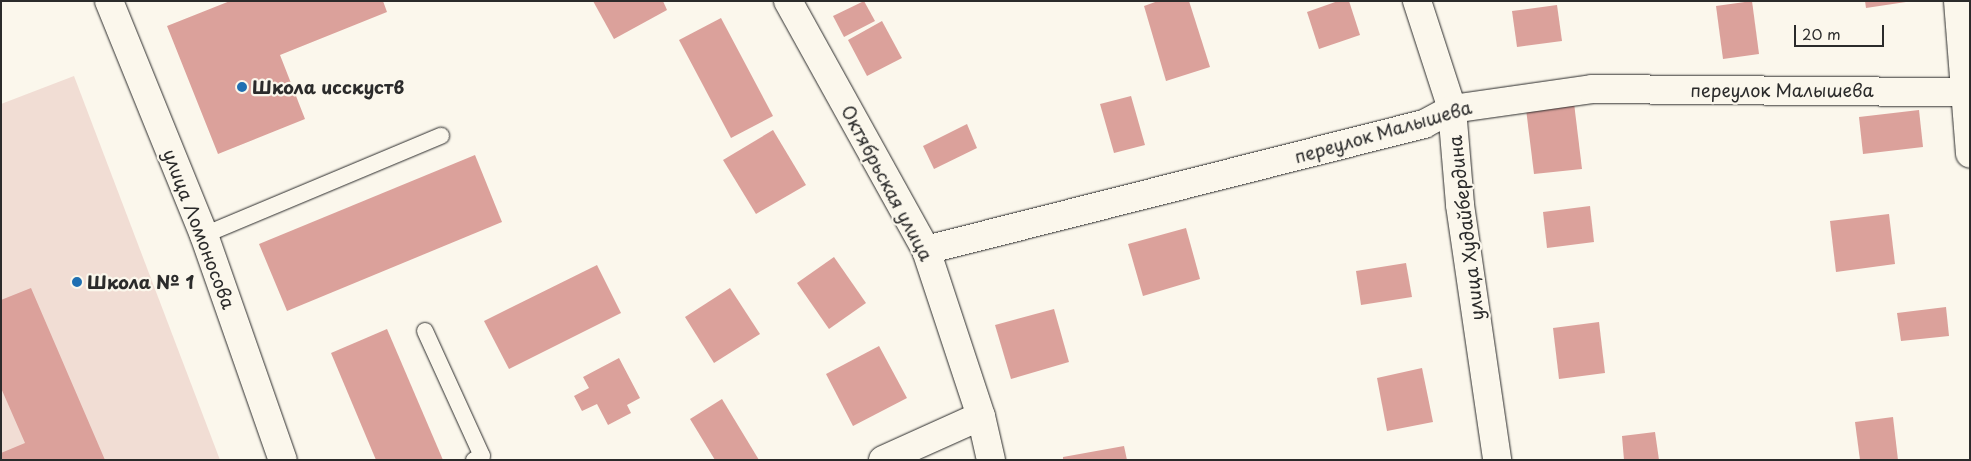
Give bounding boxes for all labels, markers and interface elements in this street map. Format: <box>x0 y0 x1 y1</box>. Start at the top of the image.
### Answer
scale bar <box>1796 15 1886 47</box>
text: 20 m <box>1802 22 1841 45</box>
place label: Школа исскуств <box>252 76 405 98</box>
street label: переулок Малышева <box>1689 79 1875 101</box>
marker: Школа исскуств <box>236 81 248 93</box>
street label: переулок Малышева <box>1291 96 1475 168</box>
street label: Октябрьская улица <box>836 101 938 265</box>
street label: улица Худайбердина <box>1444 134 1488 322</box>
street label: улица Ломоносова <box>158 145 240 313</box>
place label: Школа № 1 <box>87 271 195 293</box>
marker: Школа № 1 <box>71 276 83 288</box>

